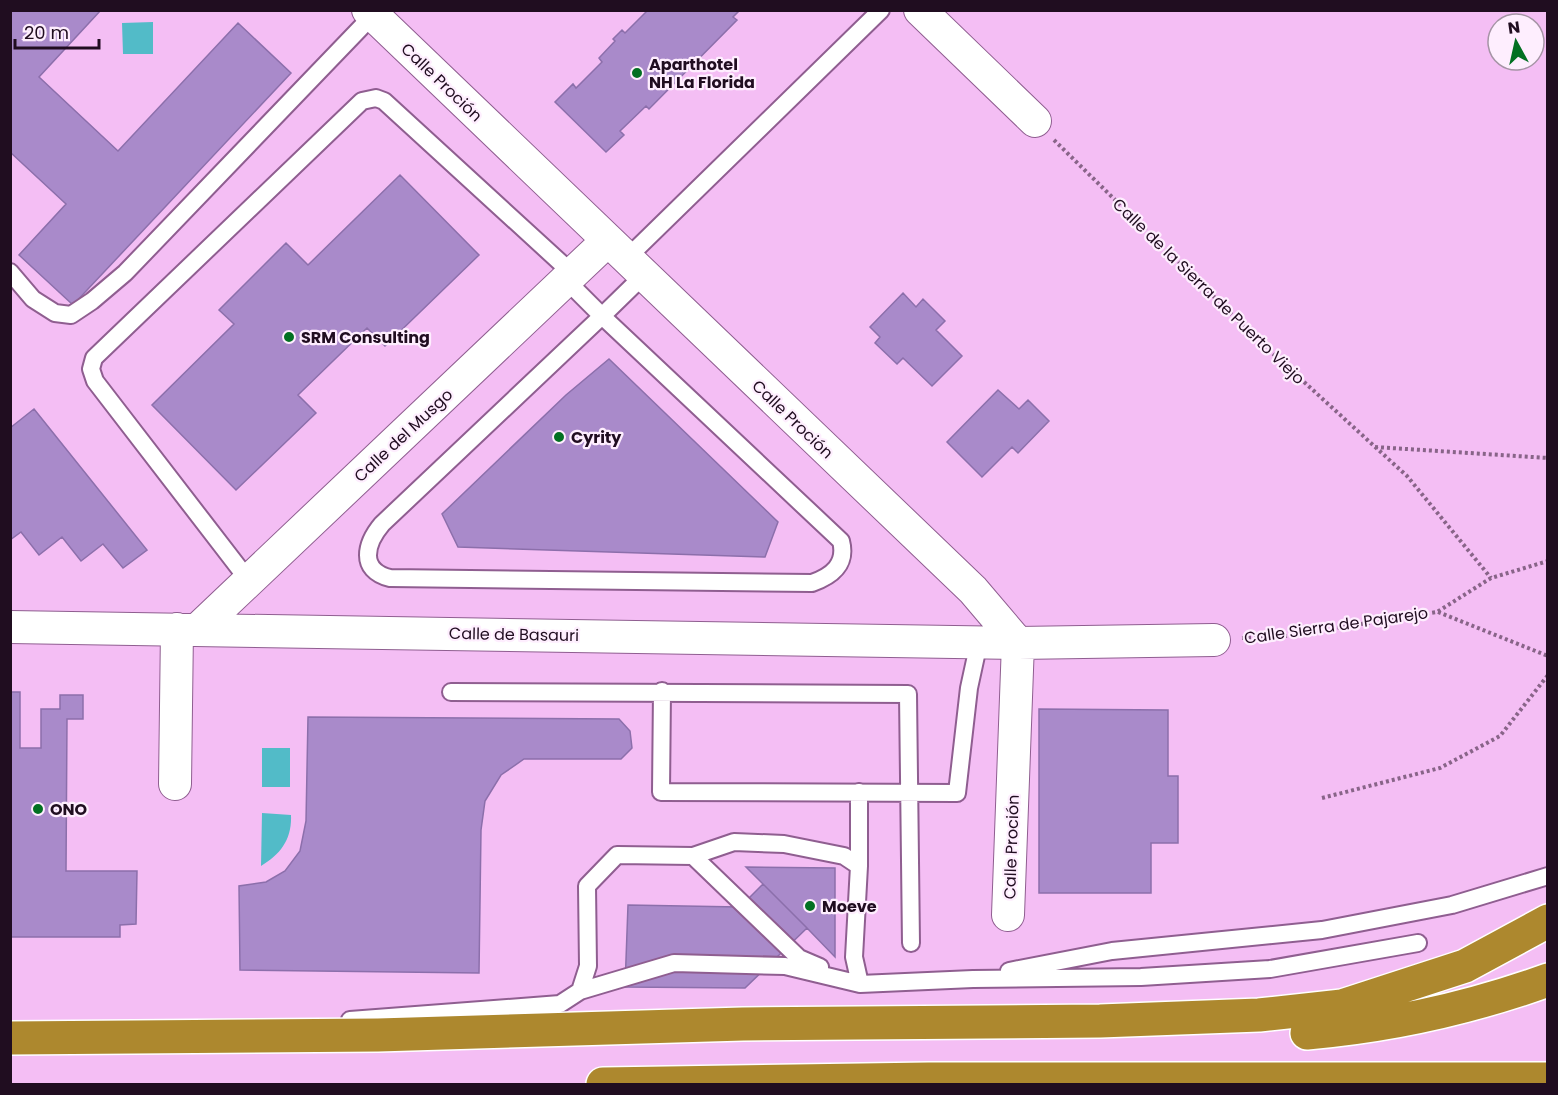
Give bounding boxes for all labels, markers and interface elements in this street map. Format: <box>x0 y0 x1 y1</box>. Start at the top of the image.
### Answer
scale bar <box>15 12 99 50</box>
north arrow <box>1486 12 1546 72</box>
text: N <box>1506 15 1522 40</box>
text: 20 m <box>24 20 69 45</box>
street label: Calle Proción <box>396 38 487 127</box>
place label: Aparthotel NH La Florida <box>649 53 755 94</box>
marker: Aparthotel NH La Florida <box>630 66 644 80</box>
street label: Calle de la Sierra de Puerto Viejo <box>1107 193 1310 390</box>
place label: SRM Consulting <box>301 326 430 349</box>
marker: SRM Consulting <box>282 330 296 344</box>
street label: Calle Proción <box>747 375 838 464</box>
street label: Calle del Musgo <box>349 383 458 487</box>
place label: Cyrity <box>571 426 622 449</box>
marker: Cyrity <box>552 430 566 444</box>
street label: Calle Sierra de Pajarejo <box>1243 601 1430 650</box>
street label: Calle de Basauri <box>449 622 579 647</box>
street label: Calle Proción <box>998 794 1025 900</box>
place label: ONO <box>50 798 88 821</box>
marker: ONO <box>31 802 45 816</box>
place label: Moeve <box>822 895 877 918</box>
marker: Moeve <box>803 899 817 913</box>

